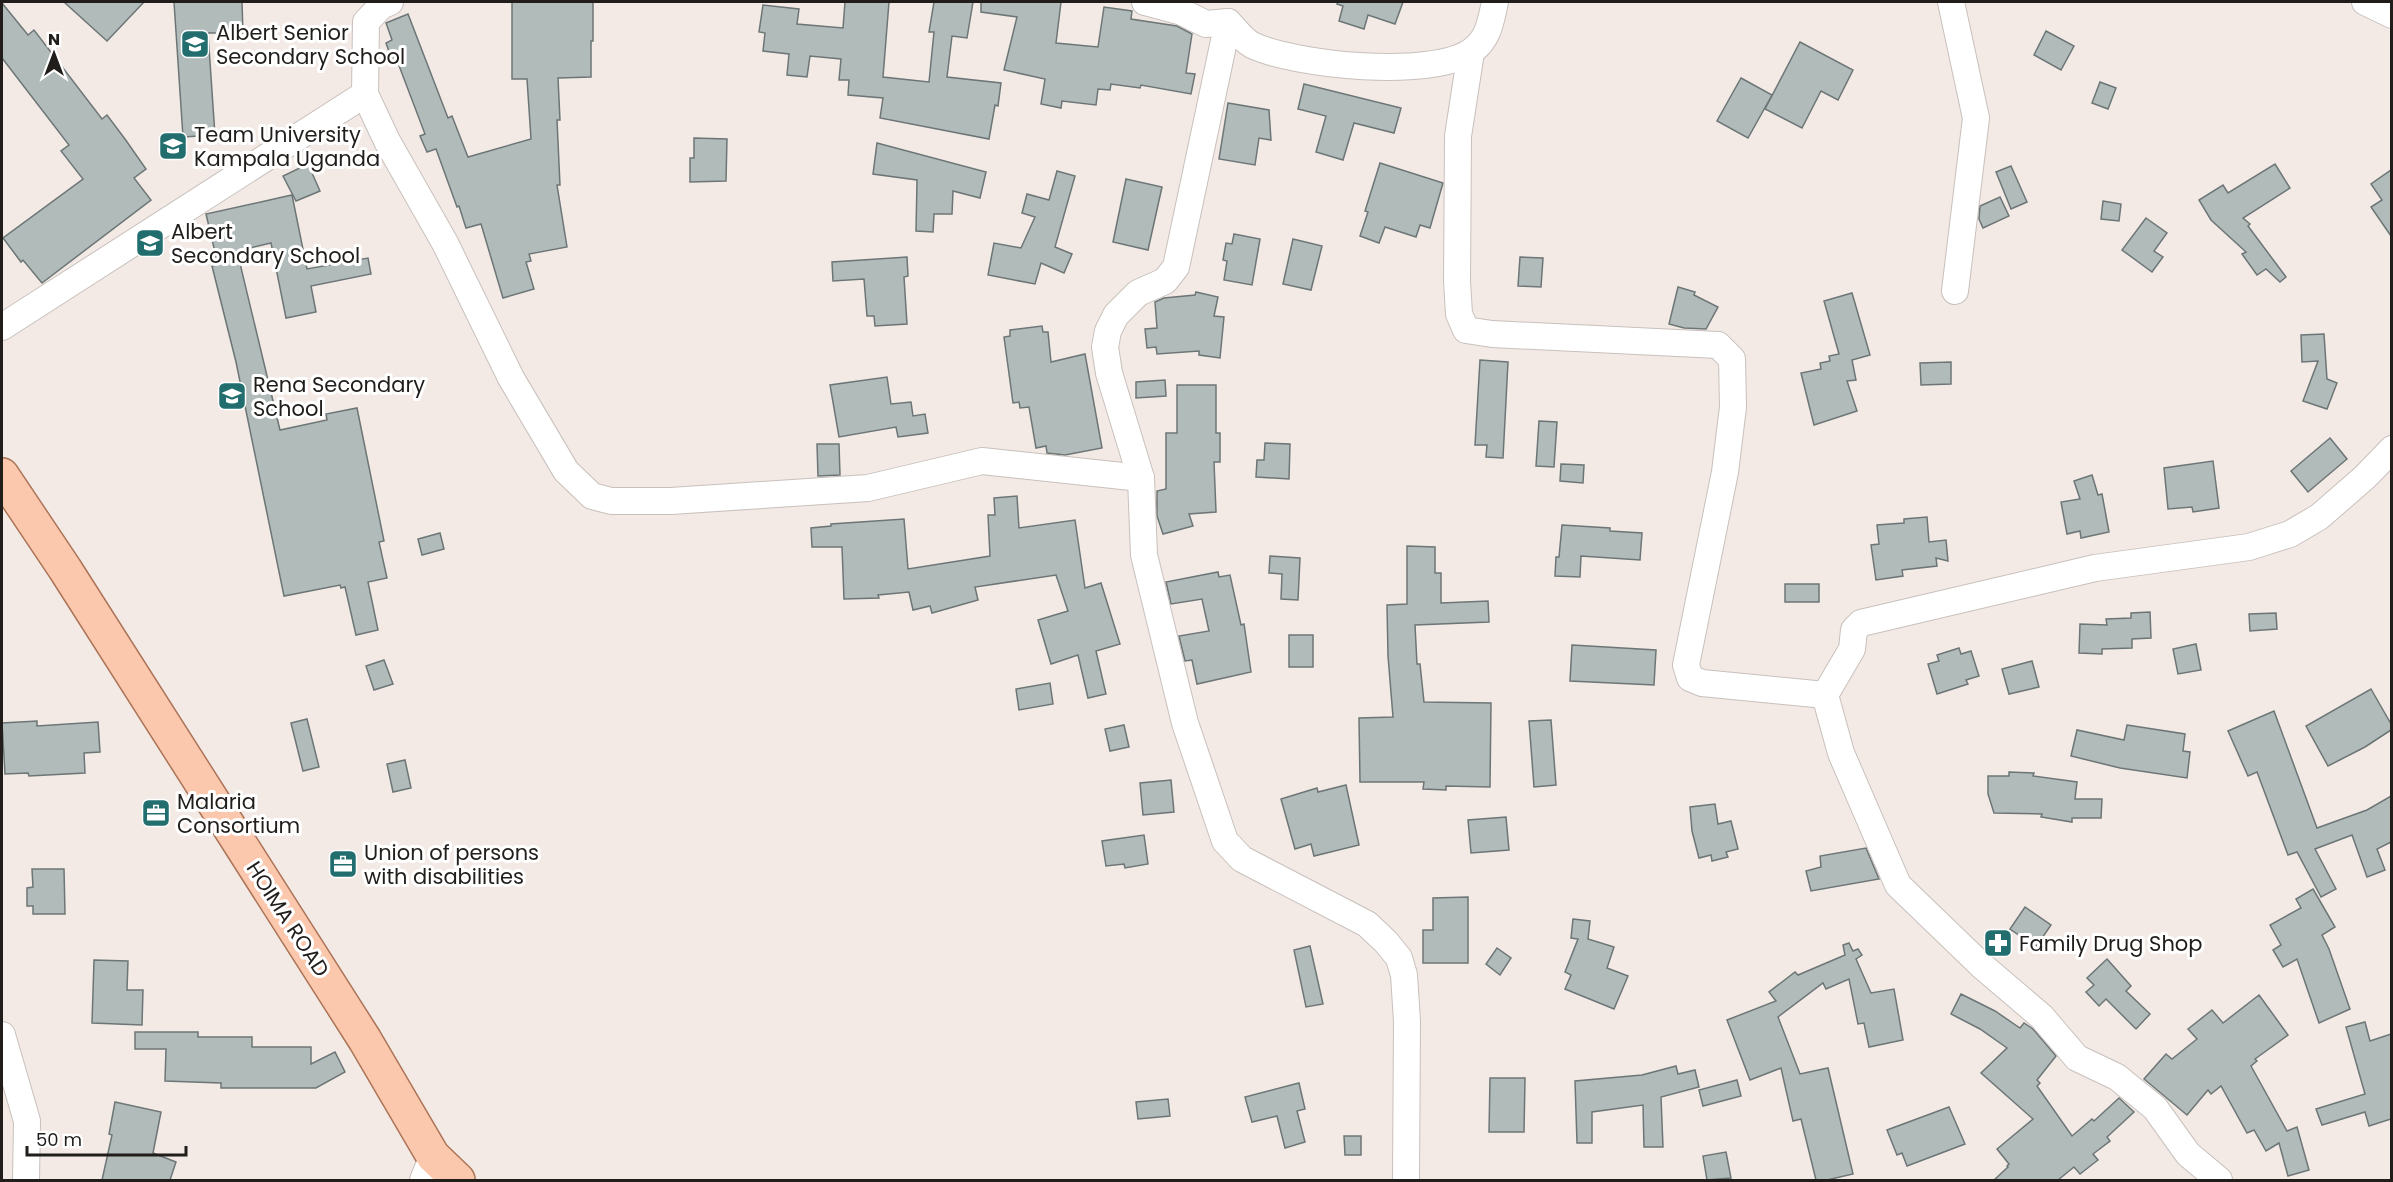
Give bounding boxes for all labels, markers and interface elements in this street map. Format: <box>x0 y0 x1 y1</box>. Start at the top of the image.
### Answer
place label: Albert Senior Secondary School <box>216 18 405 71</box>
north arrow <box>24 24 84 84</box>
text: N <box>48 28 60 51</box>
school or university icon: Albert Senior Secondary School <box>179 28 211 60</box>
place label: Team University Kampala Uganda <box>194 120 380 173</box>
school or university icon: Team University Kampala Uganda <box>157 130 189 162</box>
place label: Albert Secondary School <box>171 217 360 270</box>
school or university icon: Albert Secondary School <box>134 227 166 259</box>
place label: Rena Secondary School <box>253 370 425 423</box>
school or university icon: Rena Secondary School <box>216 380 248 412</box>
place label: Malaria Consortium <box>177 787 300 840</box>
office icon: Malaria Consortium <box>140 797 172 829</box>
place label: Union of persons with disabilities <box>364 838 539 891</box>
office icon: Union of persons with disabilities <box>327 848 359 880</box>
street label: HOIMA ROAD <box>240 856 336 982</box>
pharmacy icon: Family Drug Shop <box>1982 927 2014 959</box>
place label: Family Drug Shop <box>2019 929 2203 958</box>
scale bar <box>27 1119 186 1157</box>
text: 50 m <box>36 1127 82 1152</box>

